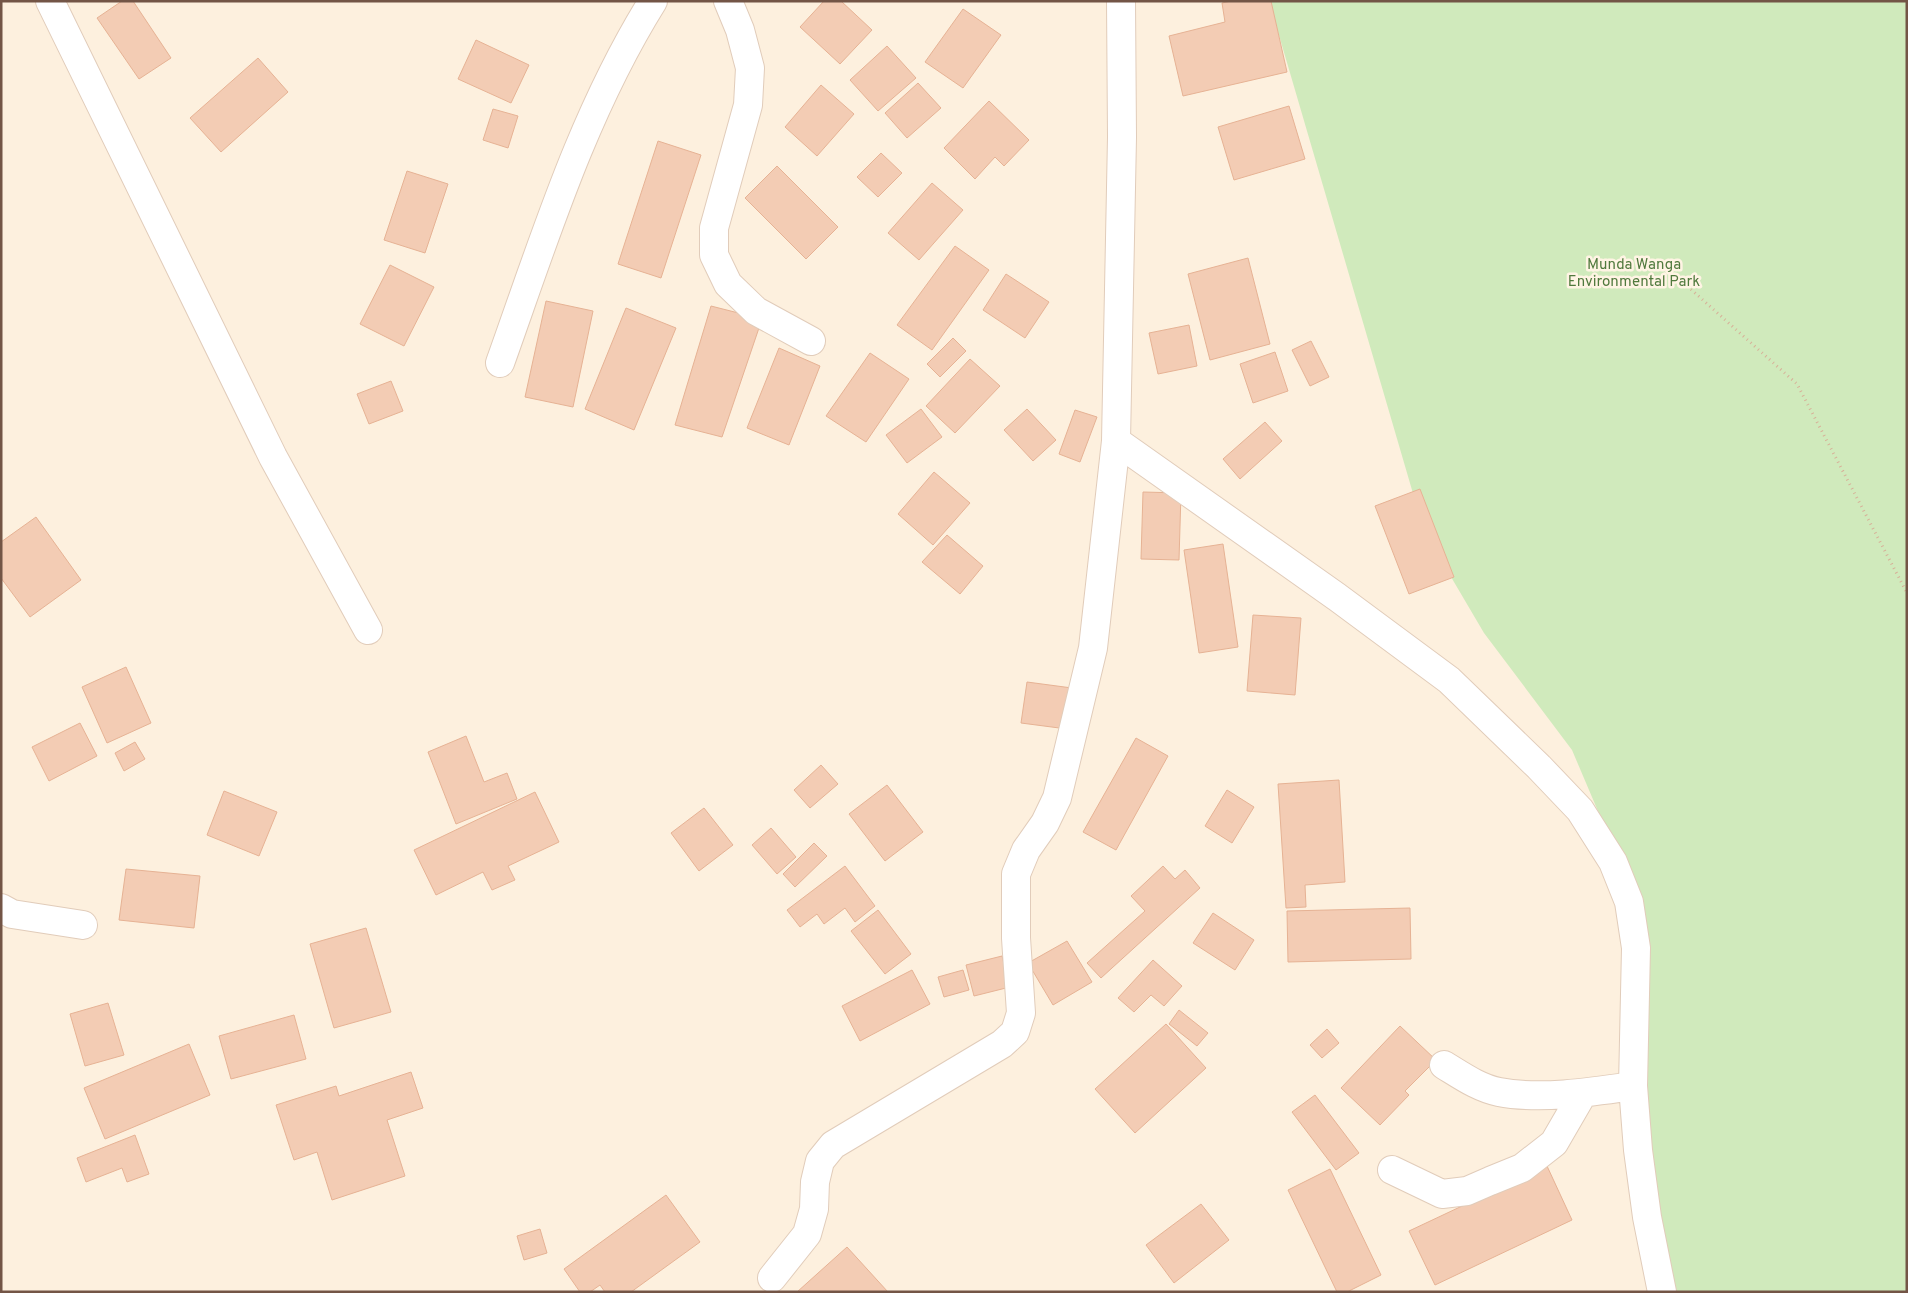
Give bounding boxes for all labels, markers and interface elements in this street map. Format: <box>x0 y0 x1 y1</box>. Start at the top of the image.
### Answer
park label: Munda Wanga Environmental Park <box>1568 256 1700 292</box>

